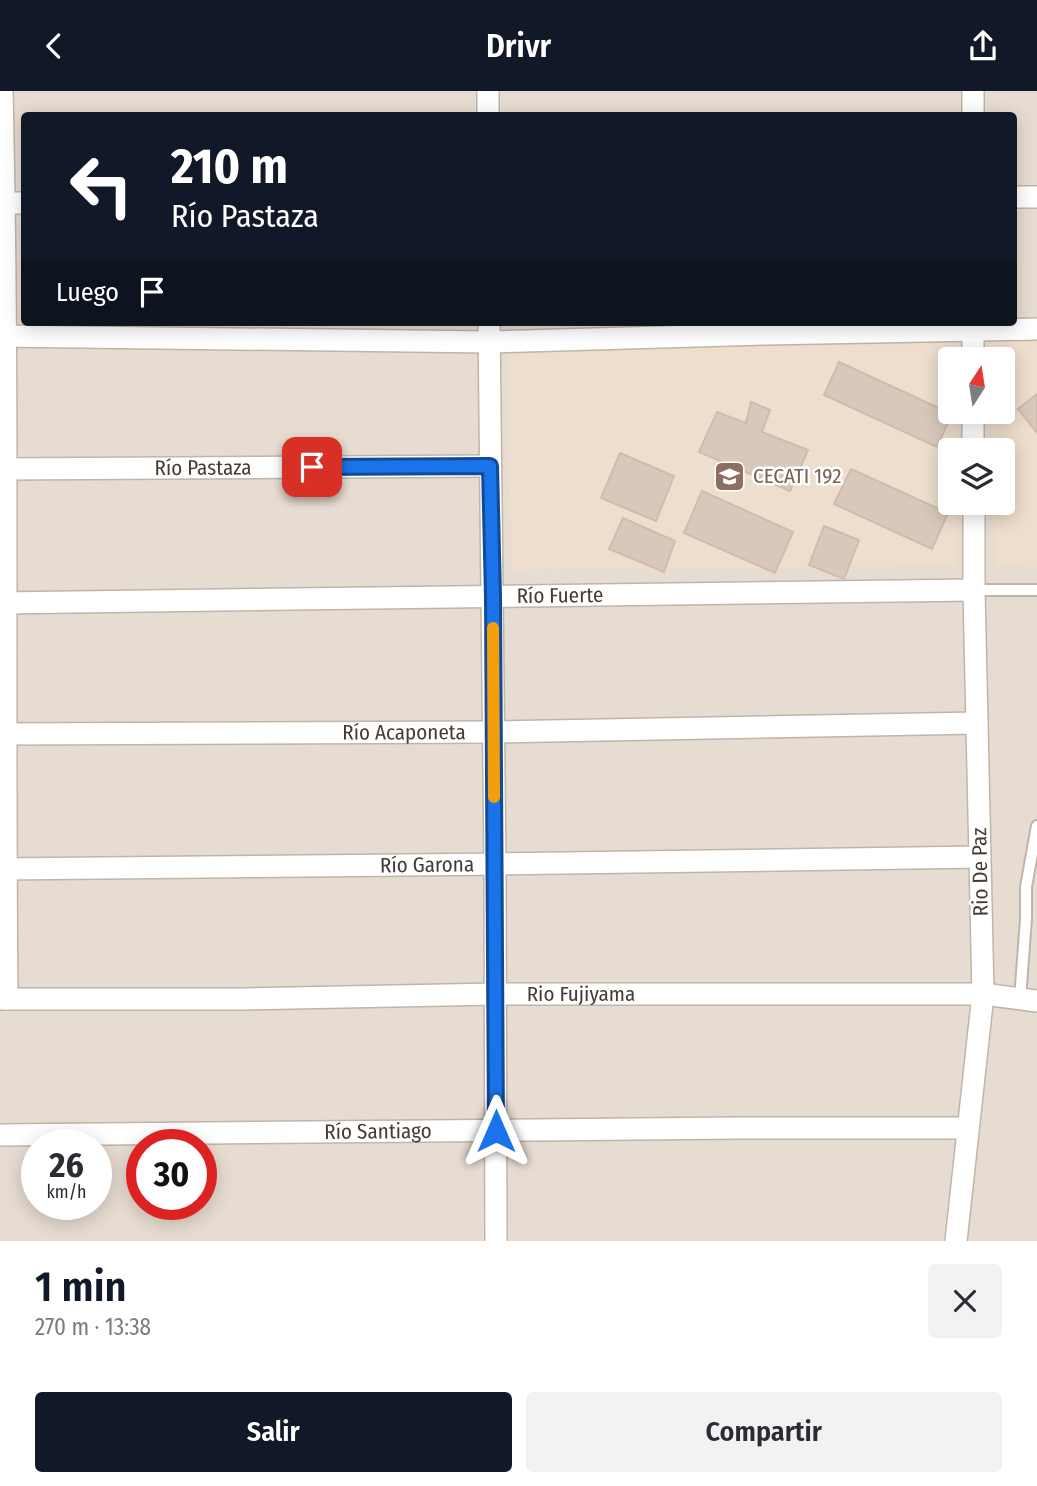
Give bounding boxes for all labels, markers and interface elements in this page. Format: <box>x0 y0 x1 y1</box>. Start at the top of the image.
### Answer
icon: back <box>35 27 73 65</box>
text: Drivr <box>486 27 551 65</box>
icon: share <box>964 27 1002 65</box>
text: 210 m <box>171 137 288 196</box>
icon: left <box>56 140 147 231</box>
text: Río Pastaza <box>171 197 319 235</box>
icon: arrive <box>133 273 171 311</box>
text: Luego <box>56 277 119 308</box>
north arrow <box>938 347 1015 423</box>
map controls <box>938 347 1015 515</box>
pin <box>282 437 342 497</box>
button: layers <box>938 438 1015 515</box>
icon: arrive <box>293 448 331 486</box>
street label: Río Pastaza <box>154 454 252 481</box>
school or university icon: CECATI 192 <box>713 459 747 493</box>
place label: CECATI 192 <box>753 463 841 489</box>
street label: Río Fuerte <box>516 582 604 609</box>
street label: Río Acaponeta <box>342 719 466 746</box>
street label: Rio De Paz <box>966 827 994 917</box>
street label: Río Garona <box>380 851 474 878</box>
street label: Rio Fujiyama <box>527 981 635 1007</box>
position arrow <box>459 1094 533 1168</box>
street label: Río Santiago <box>324 1118 432 1145</box>
speed limit sign: 30 <box>126 1129 217 1220</box>
text: 26 <box>49 1144 84 1186</box>
text: km/h <box>46 1181 87 1203</box>
text: 1 min <box>35 1262 126 1312</box>
button: close <box>928 1264 1002 1338</box>
text: 270 m · 13:38 <box>35 1313 151 1341</box>
button: Salir <box>35 1392 512 1472</box>
button: Compartir <box>526 1392 1002 1472</box>

